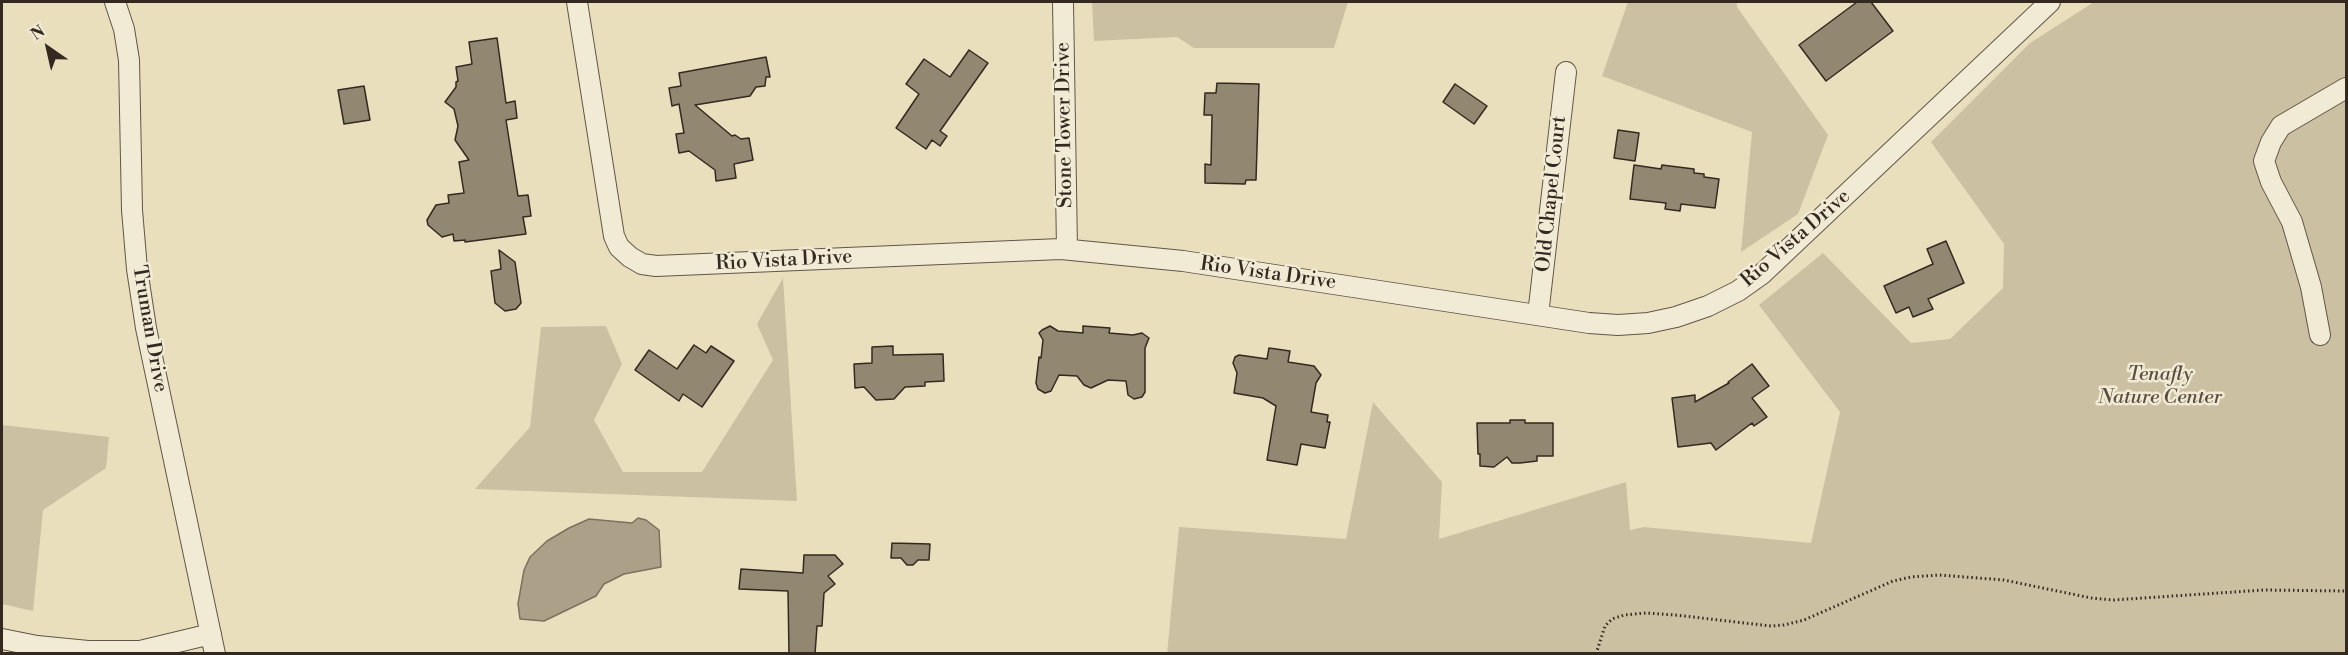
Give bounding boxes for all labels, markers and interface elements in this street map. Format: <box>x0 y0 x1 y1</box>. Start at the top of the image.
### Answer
north arrow <box>18 18 78 78</box>
text: N <box>27 21 49 45</box>
street label: Stone Tower Drive <box>1052 42 1078 208</box>
street label: Old Chapel Court <box>1532 115 1572 273</box>
street label: Rio Vista Drive <box>1736 185 1856 293</box>
street label: Rio Vista Drive <box>715 245 853 277</box>
street label: Rio Vista Drive <box>1198 253 1338 295</box>
street label: Truman Drive <box>126 264 172 394</box>
park label: Tenafly Nature Center <box>2098 363 2222 410</box>

